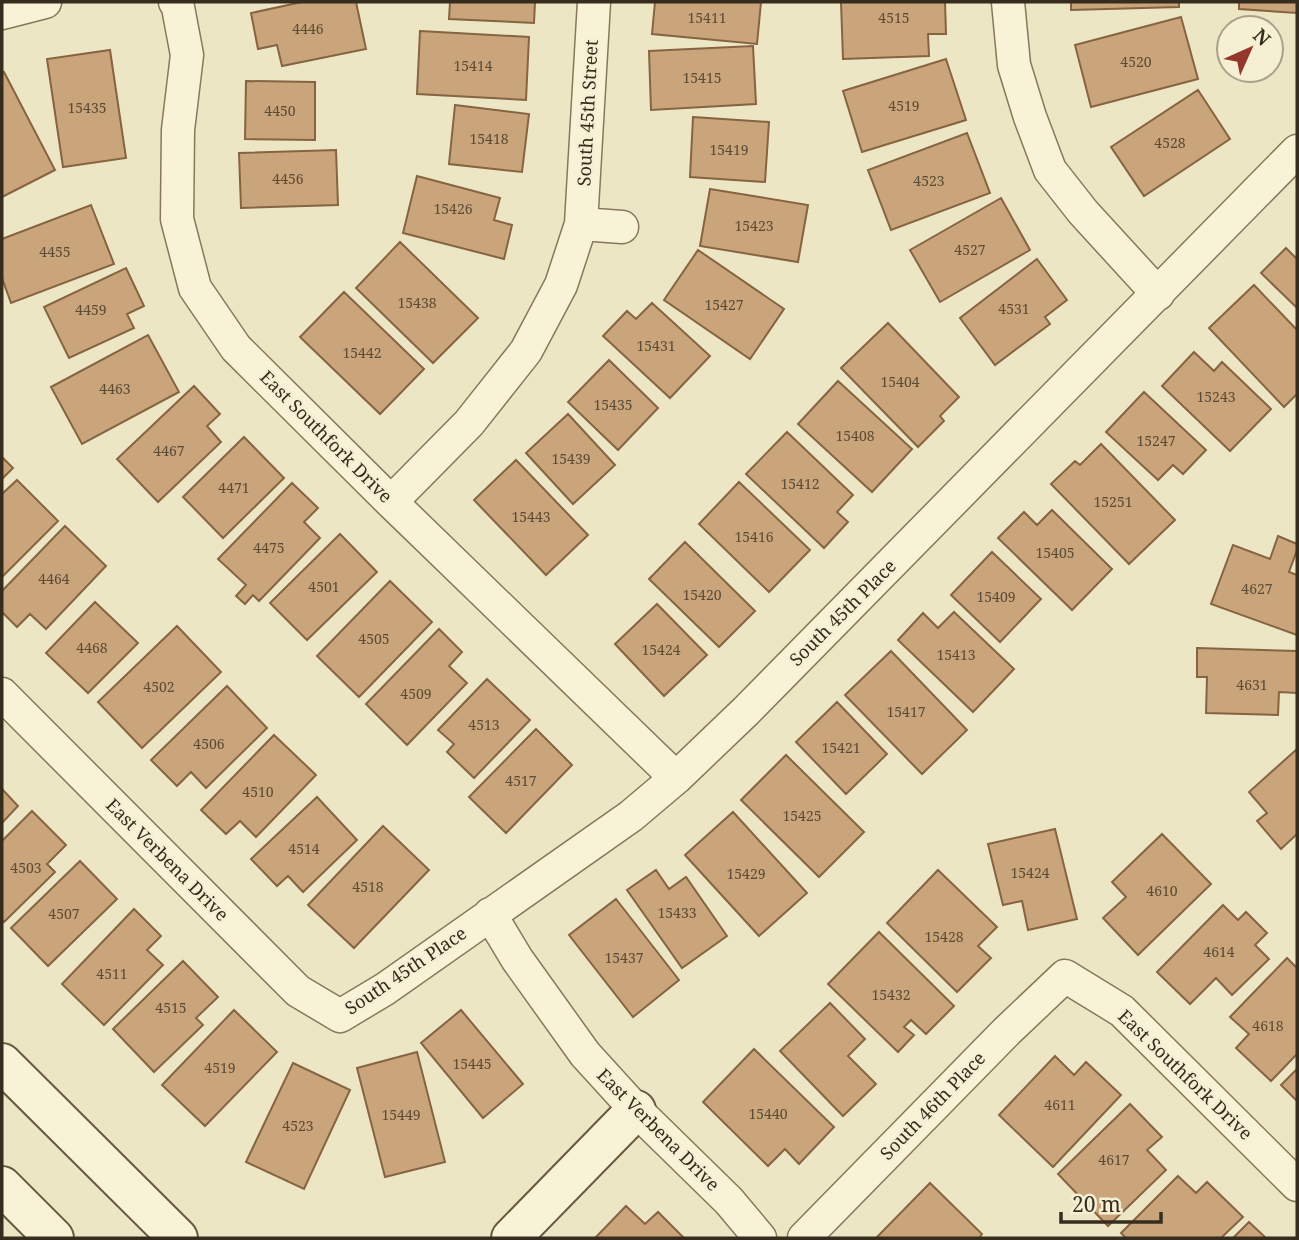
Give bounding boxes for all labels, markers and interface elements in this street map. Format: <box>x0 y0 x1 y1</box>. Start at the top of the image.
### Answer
house number: 15411 <box>687 8 727 27</box>
house number: 4515 <box>878 8 910 27</box>
north arrow <box>1215 14 1285 84</box>
house number: 4446 <box>292 19 324 38</box>
text: N <box>1248 22 1277 51</box>
street label: South 45th Street <box>571 39 603 187</box>
house number: 4520 <box>1120 52 1152 71</box>
house number: 15414 <box>453 56 493 75</box>
house number: 15415 <box>682 68 722 87</box>
house number: 4519 <box>888 96 920 115</box>
house number: 15435 <box>67 98 107 117</box>
house number: 4450 <box>264 101 296 120</box>
house number: 15418 <box>469 129 509 148</box>
house number: 4528 <box>1154 133 1186 152</box>
house number: 15419 <box>709 140 749 159</box>
house number: 4456 <box>272 169 304 188</box>
house number: 4523 <box>913 171 945 190</box>
house number: 15426 <box>433 199 473 218</box>
house number: 15423 <box>734 216 774 235</box>
house number: 4527 <box>954 240 986 259</box>
house number: 4455 <box>39 242 71 261</box>
house number: 15438 <box>397 293 437 312</box>
house number: 15427 <box>704 295 744 314</box>
house number: 4531 <box>998 299 1030 318</box>
house number: 4459 <box>75 300 107 319</box>
house number: 15431 <box>636 336 676 355</box>
house number: 15442 <box>342 343 382 362</box>
street label: East Southfork Drive <box>255 365 398 508</box>
house number: 15404 <box>880 372 920 391</box>
house number: 4463 <box>99 379 131 398</box>
house number: 15243 <box>1196 387 1236 406</box>
house number: 15435 <box>593 395 633 414</box>
house number: 15408 <box>835 426 875 445</box>
house number: 15247 <box>1136 431 1176 450</box>
house number: 4467 <box>153 441 185 460</box>
house number: 15439 <box>551 449 591 468</box>
house number: 15412 <box>780 474 820 493</box>
house number: 4471 <box>218 478 250 497</box>
house number: 15251 <box>1093 492 1133 511</box>
house number: 15443 <box>511 507 551 526</box>
house number: 15416 <box>734 527 774 546</box>
house number: 4475 <box>253 538 285 557</box>
house number: 15405 <box>1035 543 1075 562</box>
street label: South 45th Place <box>784 554 901 671</box>
house number: 4464 <box>38 569 70 588</box>
house number: 4501 <box>308 577 340 596</box>
house number: 4627 <box>1241 579 1273 598</box>
house number: 15420 <box>682 585 722 604</box>
house number: 15409 <box>976 587 1016 606</box>
house number: 4505 <box>358 629 390 648</box>
house number: 4468 <box>76 638 108 657</box>
house number: 15424 <box>641 640 681 659</box>
house number: 15413 <box>936 645 976 664</box>
house number: 4631 <box>1236 675 1268 694</box>
house number: 4502 <box>143 677 175 696</box>
house number: 4509 <box>400 684 432 703</box>
house number: 15417 <box>886 702 926 721</box>
house number: 4513 <box>468 715 500 734</box>
house number: 4506 <box>193 734 225 753</box>
house number: 15421 <box>821 738 861 757</box>
house number: 4517 <box>505 771 537 790</box>
house number: 4510 <box>242 782 274 801</box>
street label: East Verbena Drive <box>101 793 234 926</box>
house number: 15425 <box>782 806 822 825</box>
house number: 4514 <box>288 839 320 858</box>
house number: 4503 <box>10 858 42 877</box>
house number: 15424 <box>1010 863 1050 882</box>
house number: 15429 <box>726 864 766 883</box>
house number: 4518 <box>352 877 384 896</box>
house number: 4610 <box>1146 881 1178 900</box>
house number: 15433 <box>657 903 697 922</box>
house number: 4507 <box>48 904 80 923</box>
street label: South 45th Place <box>340 921 471 1020</box>
house number: 15428 <box>924 927 964 946</box>
house number: 4614 <box>1203 942 1235 961</box>
house number: 15437 <box>604 948 644 967</box>
house number: 4511 <box>96 964 128 983</box>
house number: 15432 <box>871 985 911 1004</box>
house number: 4515 <box>155 998 187 1017</box>
street label: East Southfork Drive <box>1113 1004 1258 1145</box>
house number: 4618 <box>1252 1016 1284 1035</box>
street label: South 46th Place <box>874 1046 990 1165</box>
house number: 15445 <box>452 1054 492 1073</box>
house number: 4519 <box>204 1058 236 1077</box>
street label: East Verbena Drive <box>592 1063 725 1196</box>
house number: 4611 <box>1044 1095 1076 1114</box>
house number: 15440 <box>748 1104 788 1123</box>
house number: 15449 <box>381 1105 421 1124</box>
house number: 4523 <box>282 1116 314 1135</box>
house number: 4617 <box>1098 1150 1130 1169</box>
scale bar <box>1061 1180 1161 1224</box>
text: 20 m <box>1072 1190 1121 1218</box>

